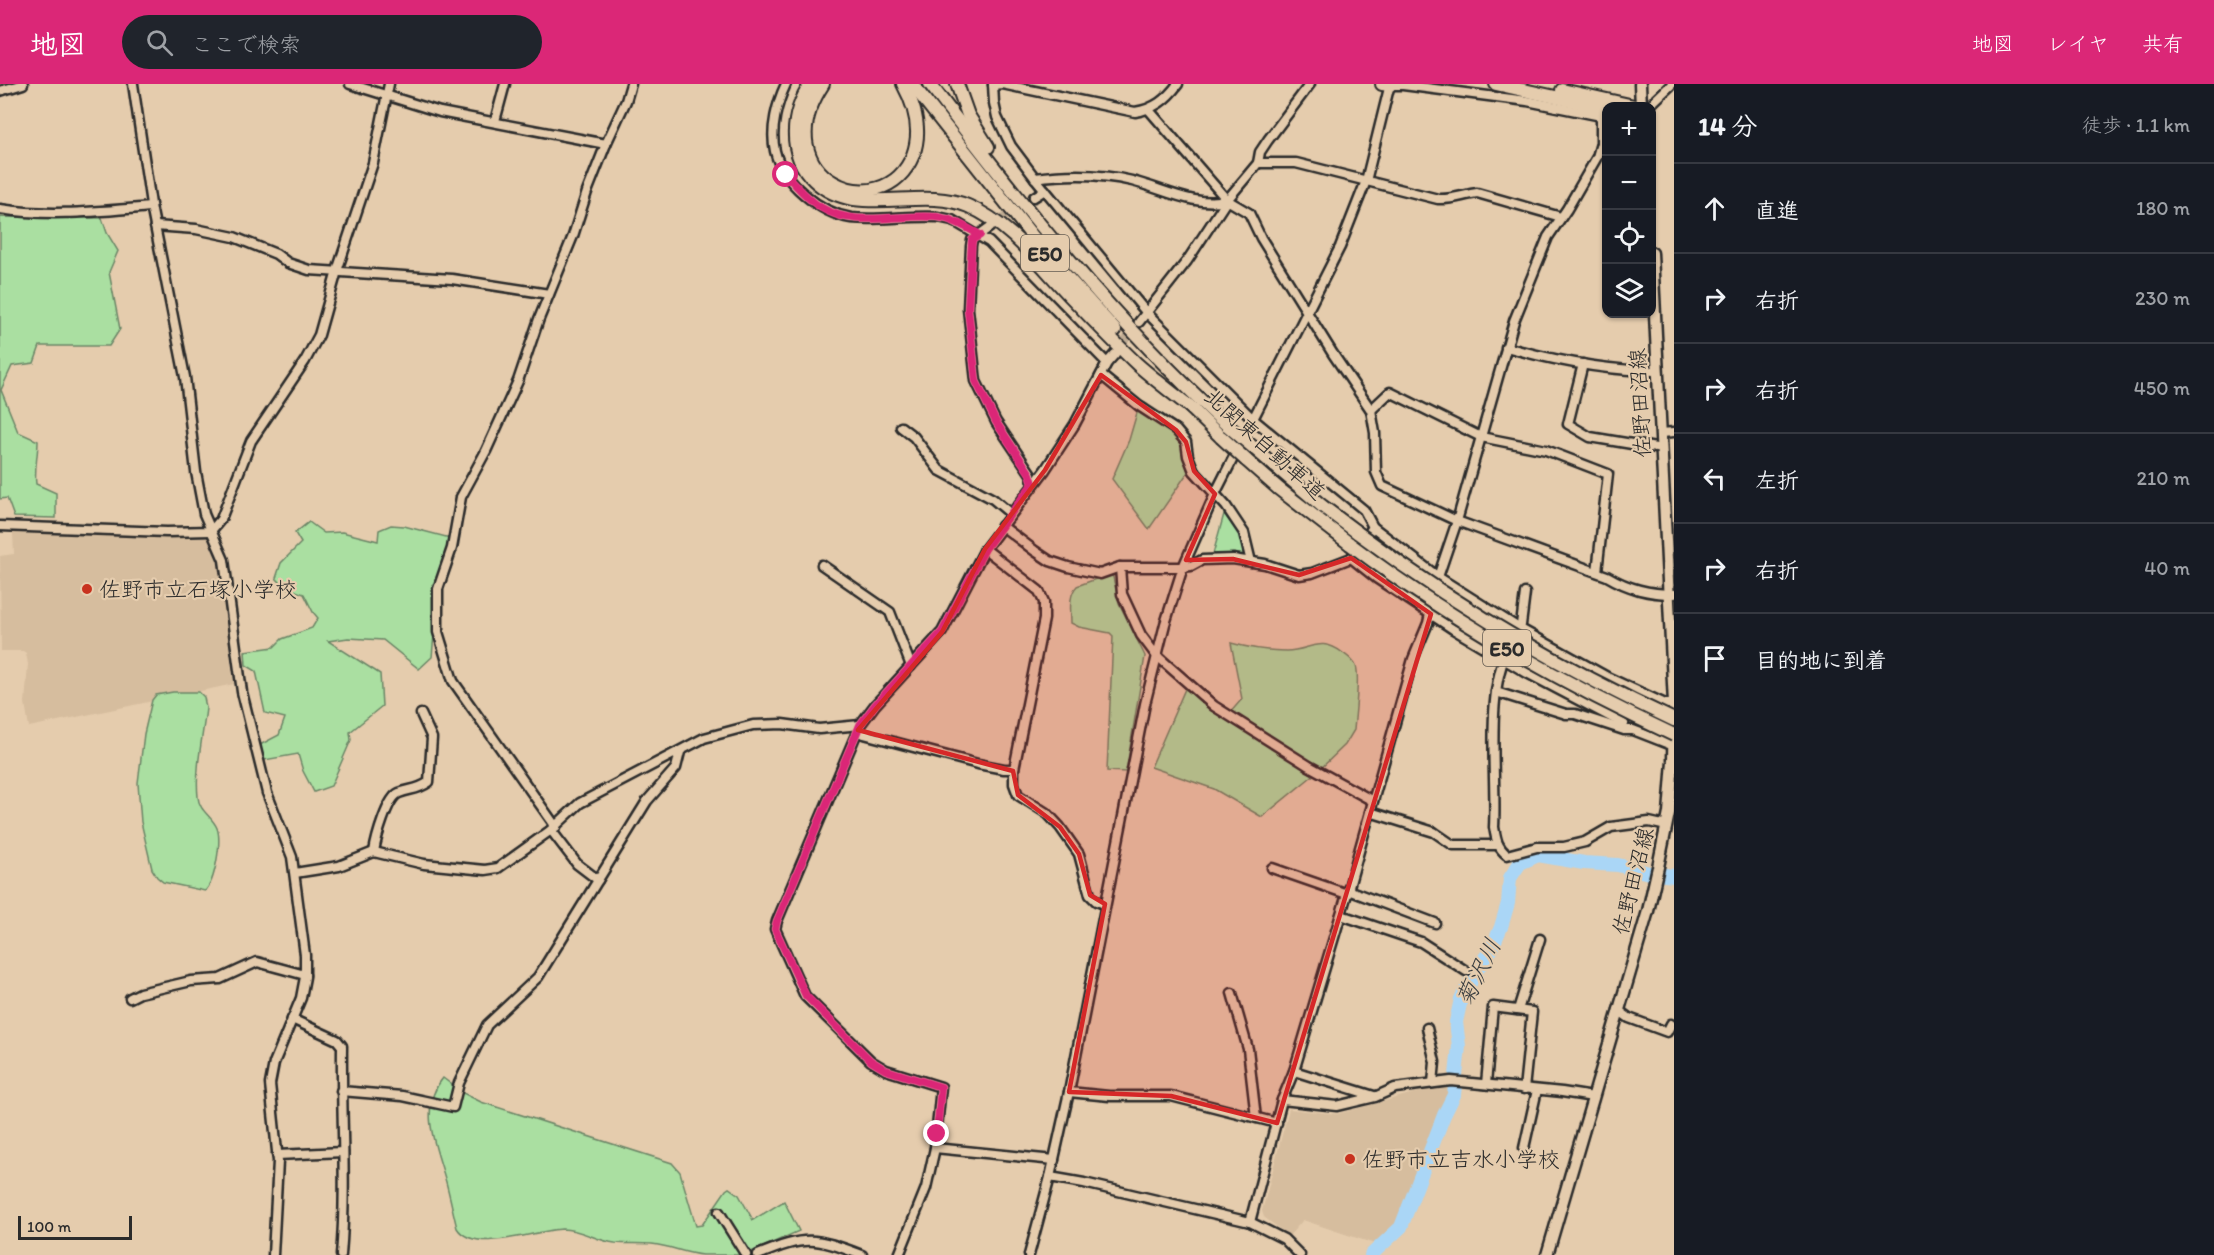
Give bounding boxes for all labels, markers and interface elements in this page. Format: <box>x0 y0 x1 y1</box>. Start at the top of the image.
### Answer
search box <box>122 15 542 69</box>
icon: search <box>143 26 176 59</box>
text: 地図 <box>30 27 86 61</box>
text: ここで検索 <box>191 31 301 58</box>
text: 地図 <box>1972 31 2014 56</box>
text: レイヤ <box>2047 31 2109 56</box>
text: 共有 <box>2142 31 2184 56</box>
map controls <box>1602 102 1656 318</box>
button: + <box>1602 102 1656 156</box>
text: 14 分 <box>1698 110 1758 142</box>
text: 徒歩 · 1.1 km <box>2082 113 2190 137</box>
button: − <box>1602 156 1656 210</box>
route start <box>772 161 798 187</box>
icon: ahead <box>1698 192 1731 225</box>
text: 180 m <box>2136 196 2190 220</box>
text: 直進 <box>1755 197 1799 224</box>
button: locate <box>1602 210 1656 264</box>
road number: E50 <box>1021 235 1069 271</box>
button: layers <box>1602 264 1656 318</box>
icon: right <box>1698 282 1731 315</box>
text: 230 m <box>2135 286 2190 310</box>
text: 右折 <box>1755 287 1799 314</box>
street label: 佐野田沼線 <box>1624 347 1656 459</box>
icon: right <box>1698 372 1731 405</box>
text: 450 m <box>2134 376 2190 400</box>
text: 右折 <box>1755 377 1799 404</box>
street label: 北関東自動車道 <box>1199 382 1331 506</box>
icon: left <box>1698 462 1731 495</box>
text: 210 m <box>2137 466 2190 490</box>
text: 左折 <box>1755 467 1799 494</box>
icon: right <box>1698 552 1731 585</box>
text: 40 m <box>2144 556 2190 580</box>
text: 右折 <box>1755 557 1799 584</box>
place label: 佐野市立石塚小学校 <box>99 576 297 603</box>
marker: 佐野市立石塚小学校 <box>80 582 94 596</box>
road number: E50 <box>1483 630 1531 666</box>
icon: arrive <box>1698 642 1731 675</box>
text: 目的地に到着 <box>1755 647 1887 674</box>
street label: 佐野田沼線 <box>1607 824 1659 938</box>
water label: 菊沢川 <box>1449 933 1507 1011</box>
route end <box>923 1120 949 1146</box>
place label: 佐野市立吉水小学校 <box>1362 1146 1560 1173</box>
marker: 佐野市立吉水小学校 <box>1343 1152 1357 1166</box>
scale bar <box>18 1213 132 1240</box>
text: 100 m <box>27 1217 71 1236</box>

